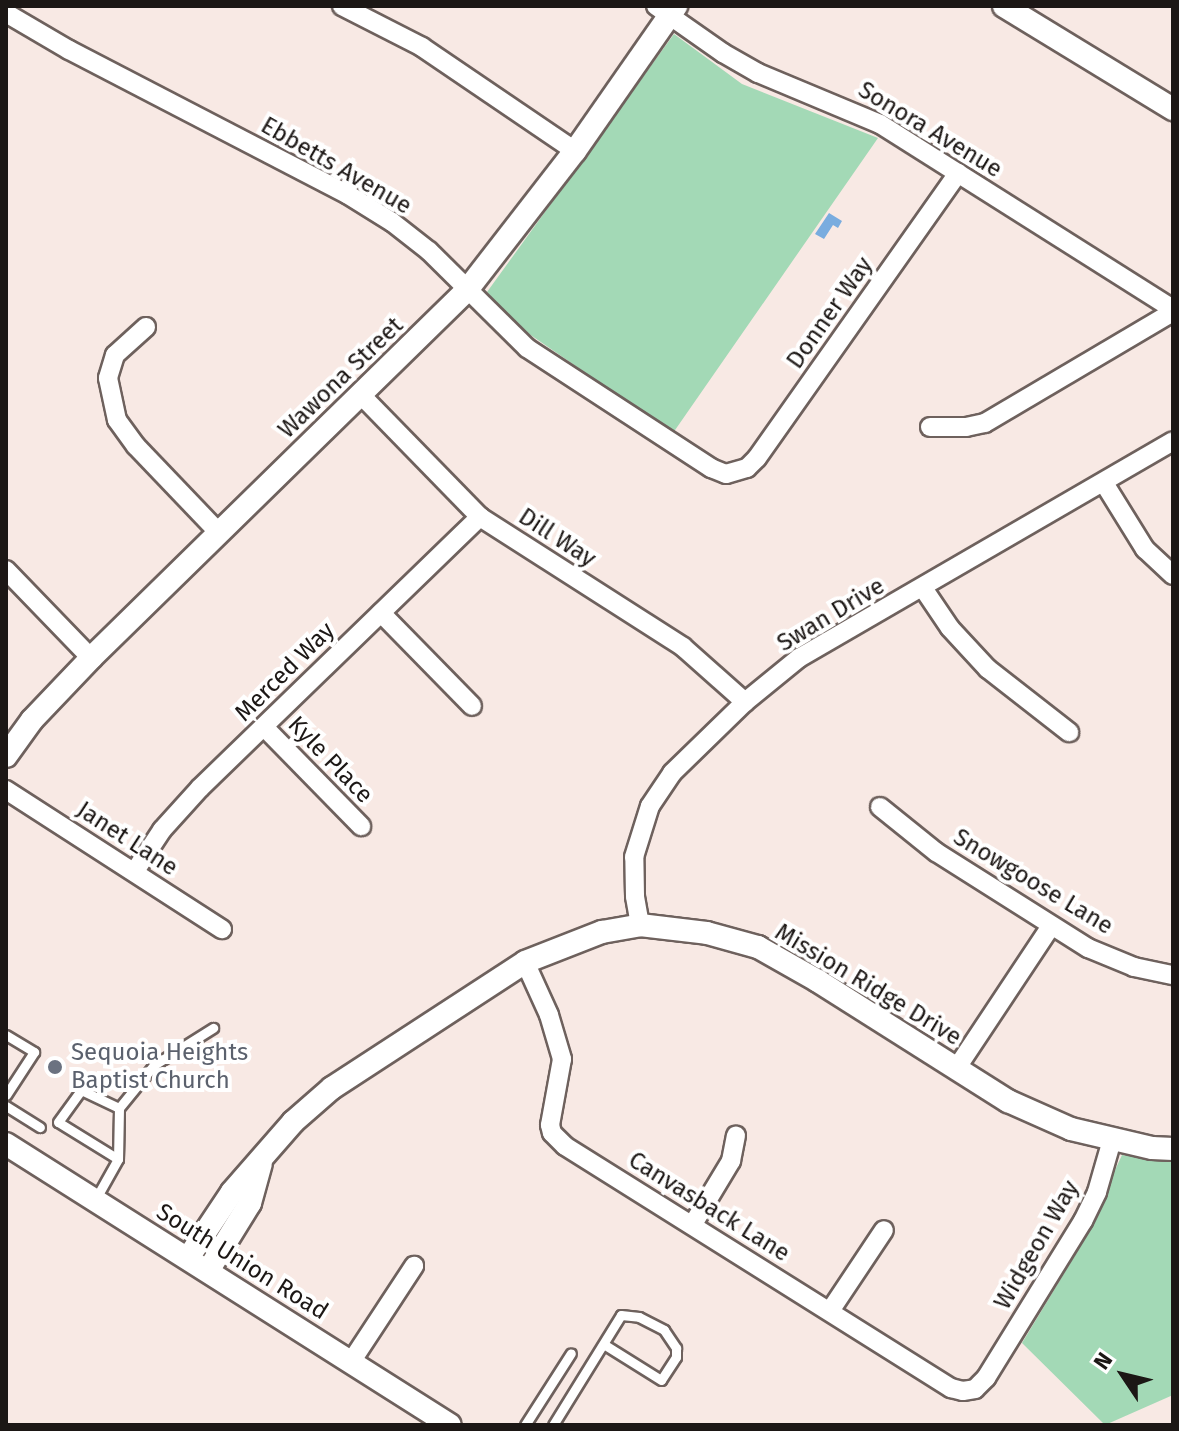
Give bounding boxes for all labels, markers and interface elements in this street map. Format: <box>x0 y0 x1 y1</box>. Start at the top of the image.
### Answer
street label: Sonora Avenue <box>853 76 1007 184</box>
street label: Ebbetts Avenue <box>256 111 416 221</box>
street label: Donner Way <box>781 252 879 374</box>
street label: Wawona Street <box>273 311 409 445</box>
street label: Dill Way <box>513 502 601 574</box>
street label: Swan Drive <box>772 572 890 658</box>
street label: Merced Way <box>229 616 341 728</box>
street label: Kyle Place <box>281 710 379 810</box>
street label: Janet Lane <box>71 796 183 882</box>
street label: Snowgoose Lane <box>948 823 1118 941</box>
street label: Mission Ridge Drive <box>770 918 966 1052</box>
place label: Sequoia Heights Baptist Church <box>71 1039 248 1095</box>
marker: Sequoia Heights Baptist Church <box>46 1058 64 1076</box>
street label: Canvasback Lane <box>623 1146 795 1268</box>
street label: Widgeon Way <box>988 1175 1086 1315</box>
street label: South Union Road <box>151 1198 333 1326</box>
north arrow <box>1083 1335 1163 1415</box>
text: N <box>1088 1347 1118 1375</box>

